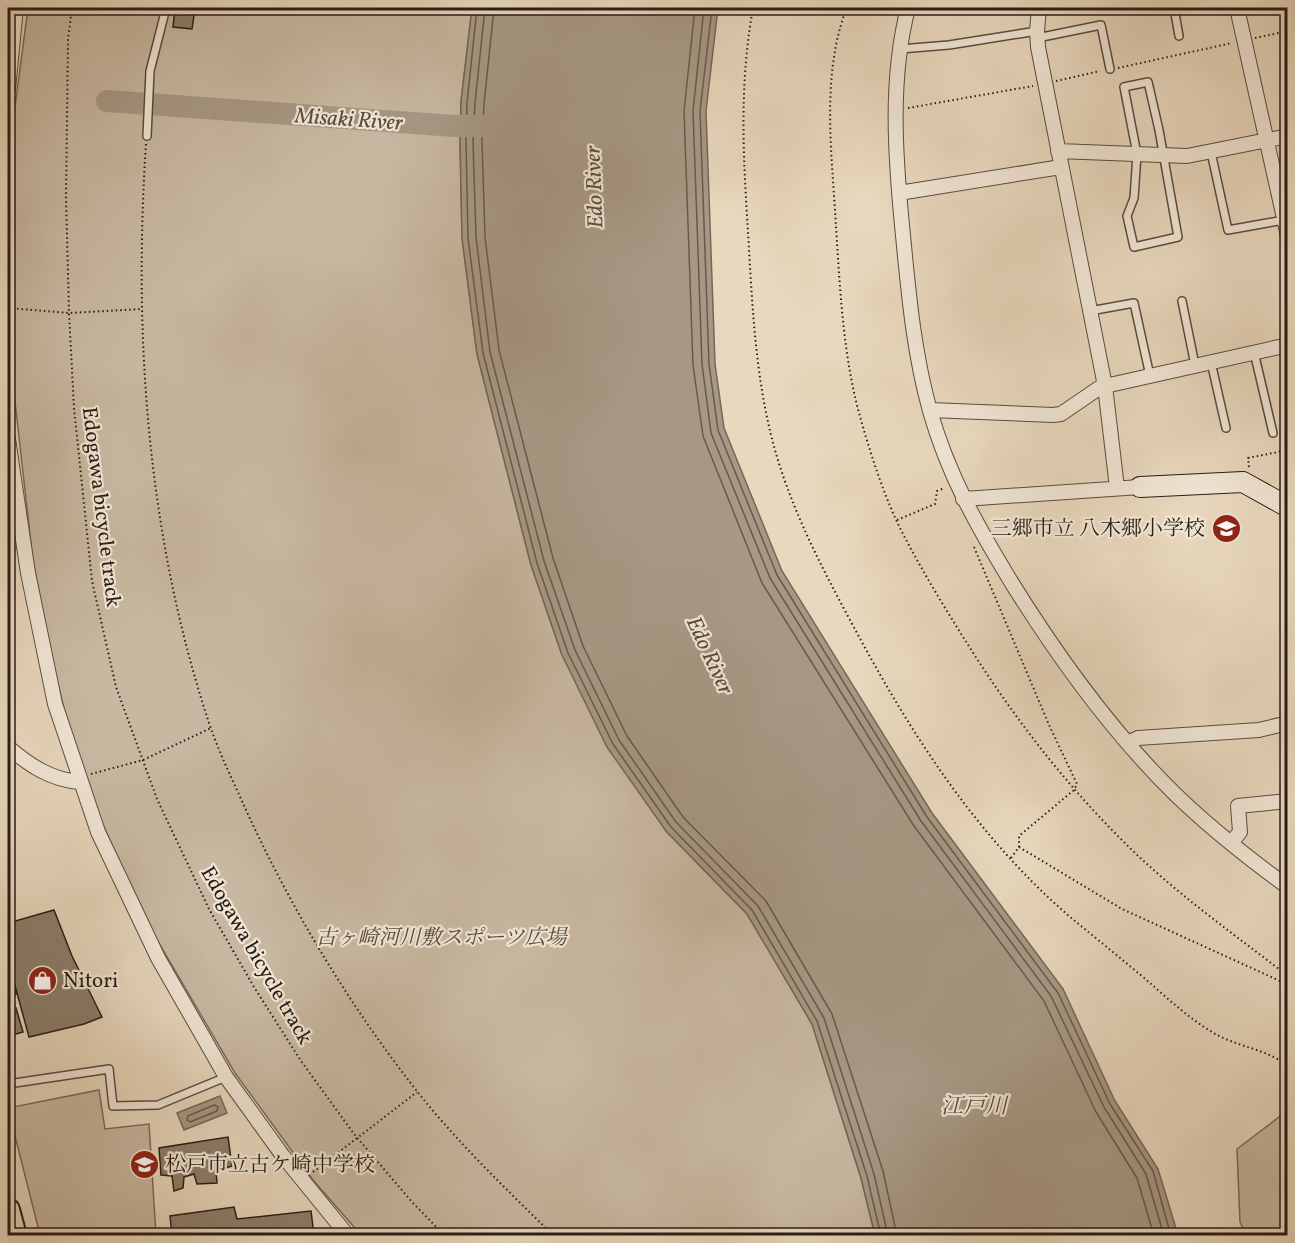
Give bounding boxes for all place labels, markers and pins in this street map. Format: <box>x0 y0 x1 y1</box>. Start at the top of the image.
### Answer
school or university icon: 三郷市立 八木郷小学校 <box>1210 512 1242 544</box>
place label: 三郷市立 八木郷小学校 <box>991 515 1205 544</box>
shop icon: Nitori <box>26 964 58 996</box>
place label: Nitori <box>63 967 118 996</box>
school or university icon: 松戸市立古ケ崎中学校 <box>128 1148 160 1180</box>
place label: 松戸市立古ケ崎中学校 <box>165 1151 375 1180</box>

